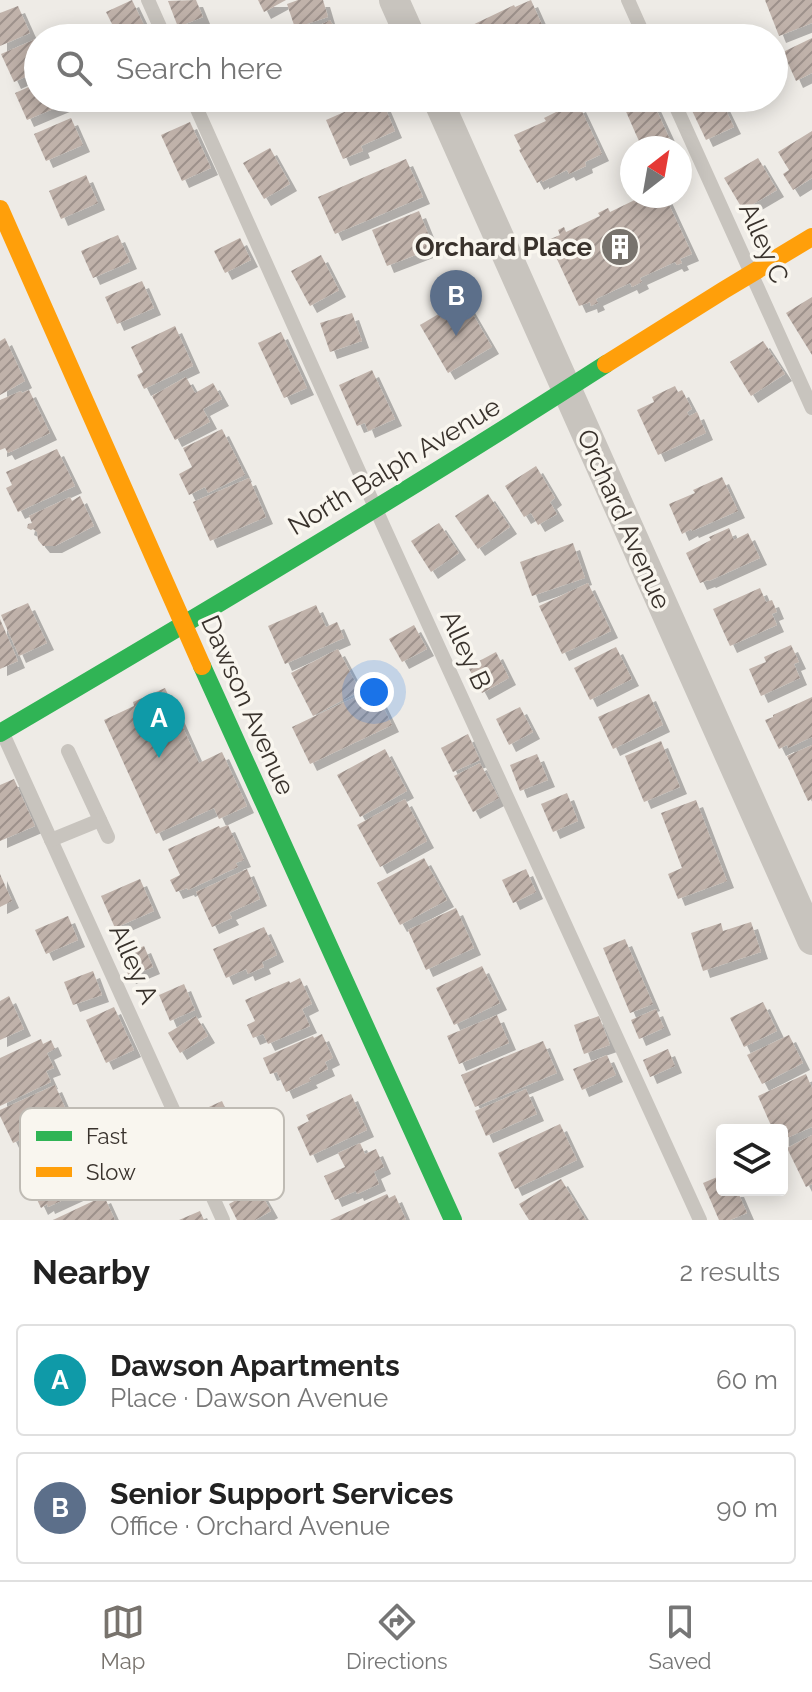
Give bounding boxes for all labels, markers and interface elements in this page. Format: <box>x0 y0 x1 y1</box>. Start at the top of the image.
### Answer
search box <box>24 24 788 112</box>
icon: search <box>52 46 96 90</box>
text: Search here <box>116 51 283 86</box>
north arrow <box>620 136 692 208</box>
street label: Alley C <box>733 198 795 288</box>
building icon: Orchard Place <box>599 226 641 268</box>
place label: Orchard Place <box>415 232 592 262</box>
pin: B <box>430 270 482 336</box>
street label: North Balph Avenue <box>283 391 505 541</box>
street label: Orchard Avenue <box>571 424 677 614</box>
street label: Alley B <box>435 606 497 694</box>
street label: Dawson Avenue <box>195 611 301 799</box>
your location <box>354 672 394 712</box>
pin: A <box>133 692 185 758</box>
street label: Alley A <box>103 920 165 1009</box>
legend <box>20 1108 284 1200</box>
text: Fast <box>86 1123 128 1149</box>
map controls <box>716 1124 788 1196</box>
button: layers <box>716 1124 788 1196</box>
text: Slow <box>86 1159 136 1185</box>
text: Nearby <box>32 1252 150 1292</box>
text: 2 results <box>680 1257 780 1287</box>
text: Dawson Apartments <box>110 1348 400 1383</box>
text: A <box>51 1365 69 1395</box>
text: 60 m <box>716 1365 778 1395</box>
text: Place · Dawson Avenue <box>110 1383 388 1413</box>
text: Senior Support Services <box>110 1476 454 1511</box>
text: B <box>51 1493 69 1523</box>
text: 90 m <box>716 1493 778 1523</box>
text: Office · Orchard Avenue <box>110 1511 390 1541</box>
tab: Map <box>100 1600 145 1674</box>
tab: Directions <box>346 1600 448 1674</box>
tab: Saved <box>649 1600 712 1674</box>

